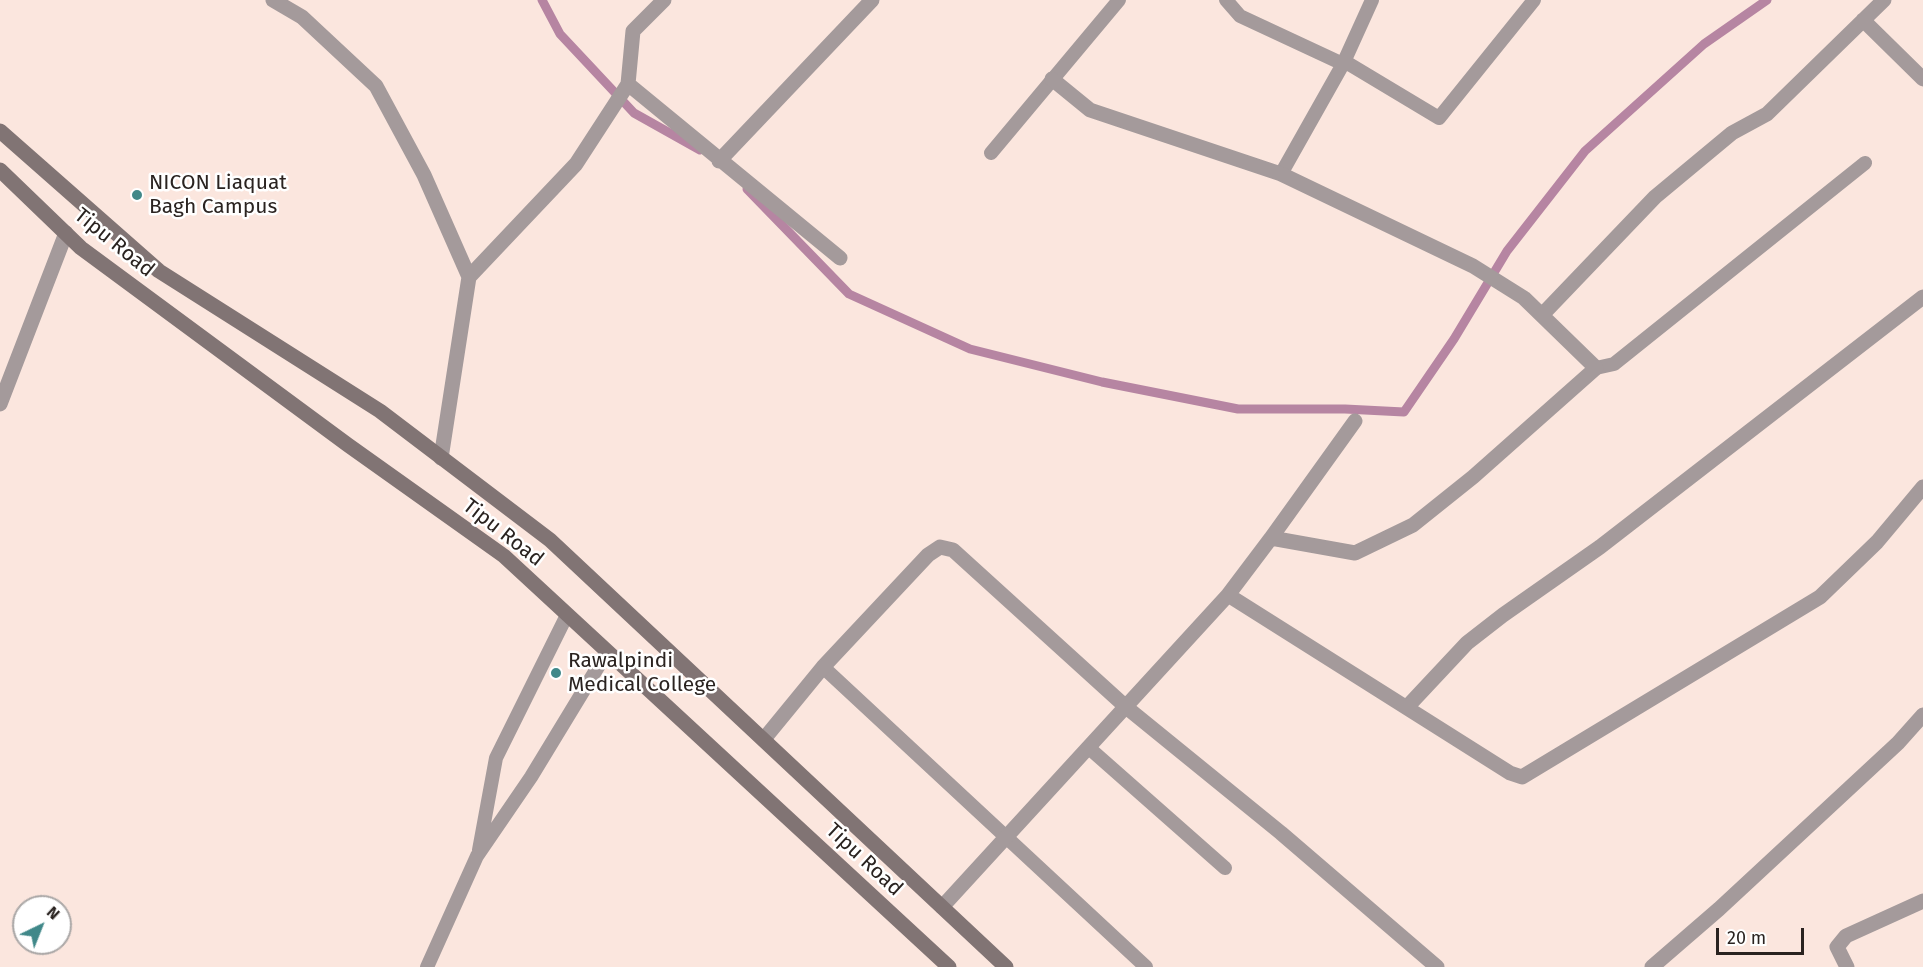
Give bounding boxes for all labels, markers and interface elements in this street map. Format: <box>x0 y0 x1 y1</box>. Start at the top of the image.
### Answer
place label: NICON Liaquat Bagh Campus <box>149 170 287 220</box>
marker: NICON Liaquat Bagh Campus <box>130 188 144 202</box>
street label: Tipu Road <box>69 203 159 283</box>
street label: Tipu Road <box>458 494 548 572</box>
place label: Rawalpindi Medical College <box>568 648 716 698</box>
marker: Rawalpindi Medical College <box>549 666 563 680</box>
street label: Tipu Road <box>820 818 908 902</box>
north arrow <box>12 895 72 955</box>
text: N <box>43 902 64 923</box>
scale bar <box>1719 916 1808 954</box>
text: 20 m <box>1727 927 1766 949</box>

